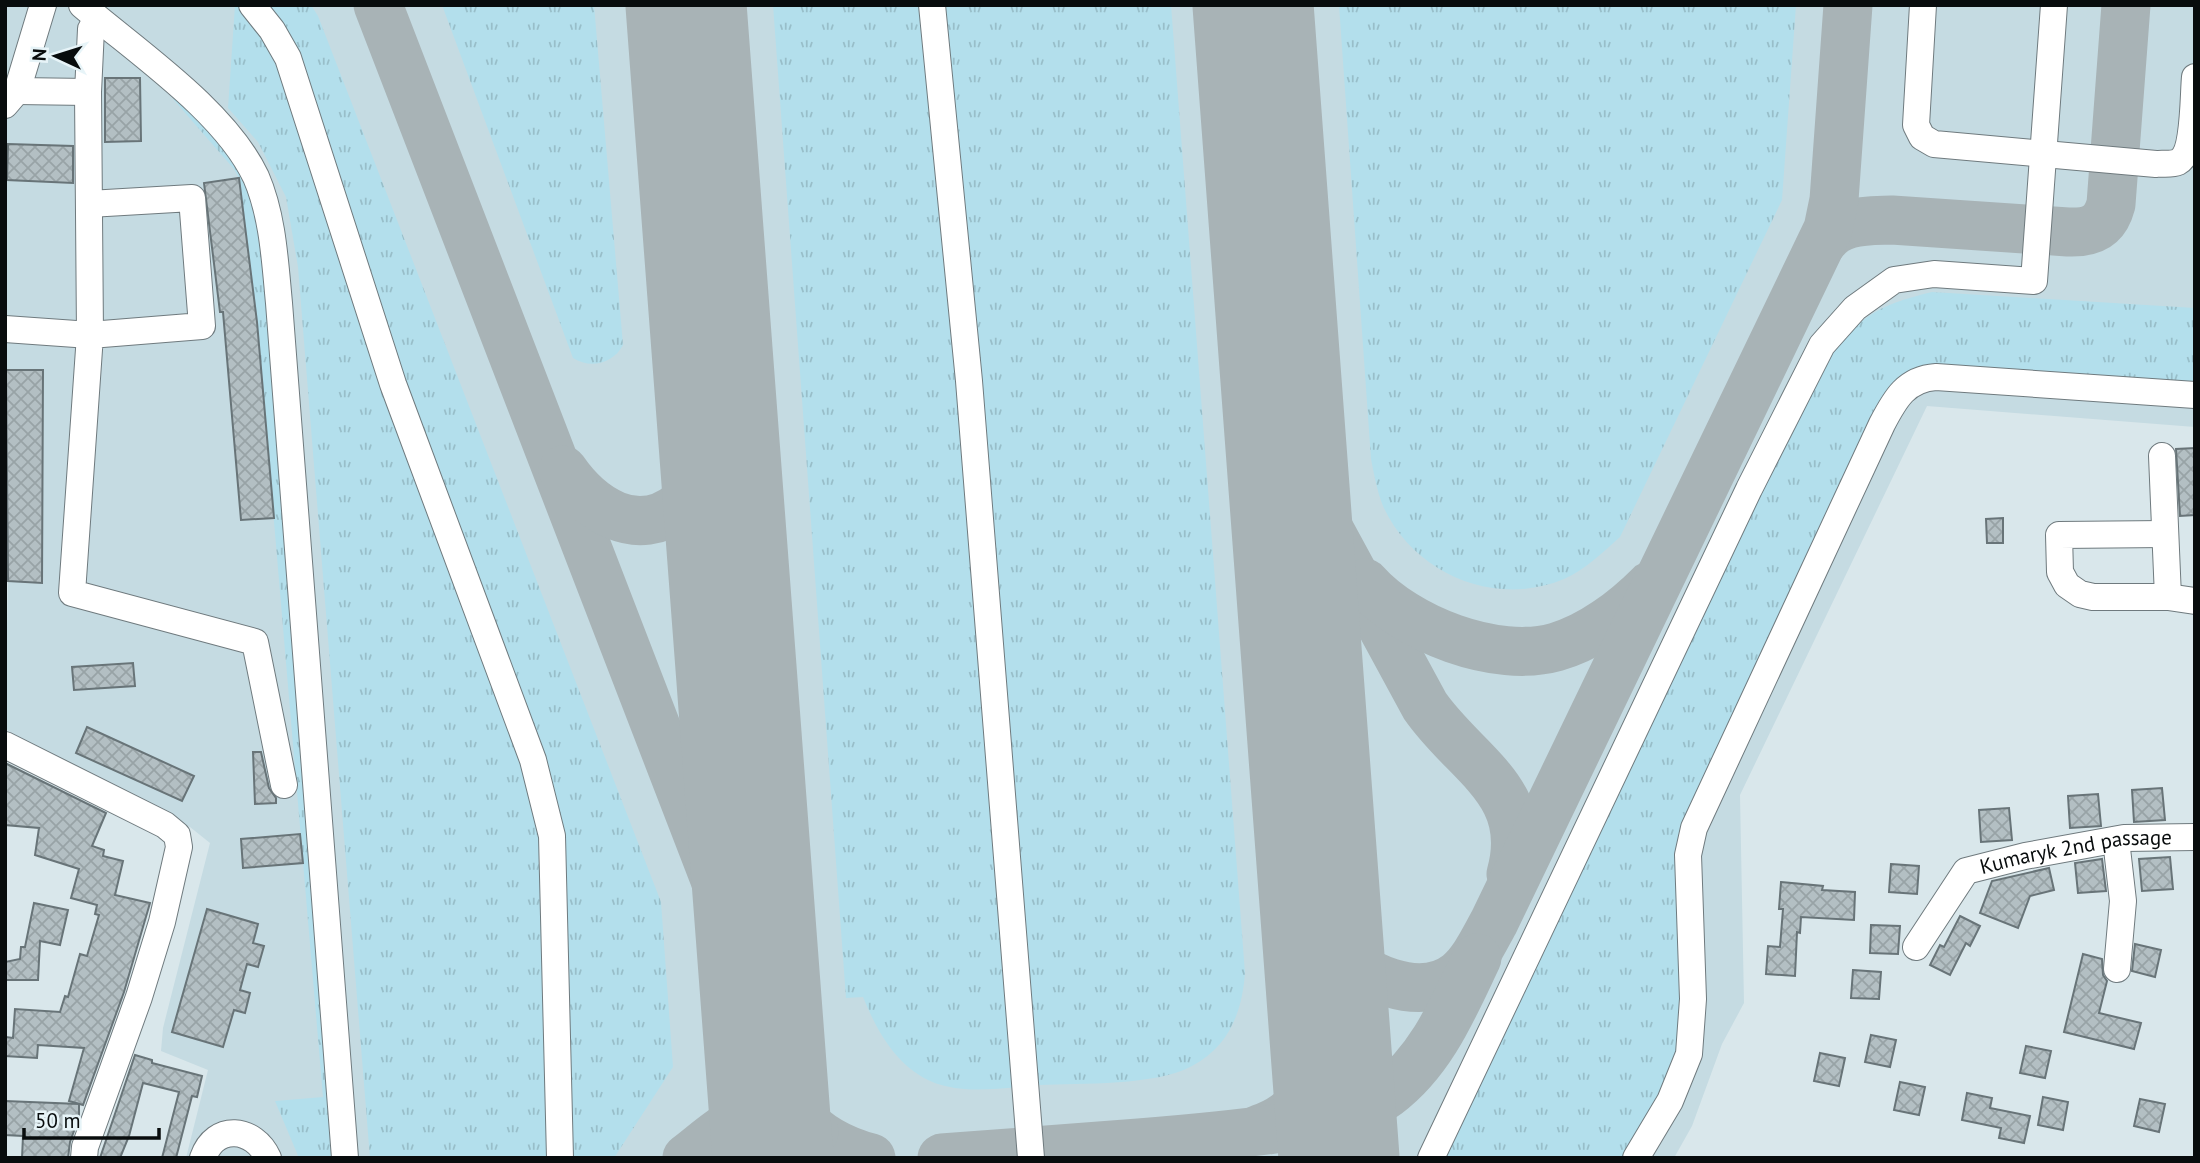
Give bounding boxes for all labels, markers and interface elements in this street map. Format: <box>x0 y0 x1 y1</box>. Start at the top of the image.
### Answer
north arrow <box>21 21 91 91</box>
text: N <box>27 48 51 62</box>
street label: Kumaryk 2nd passage <box>1977 823 2172 880</box>
scale bar <box>24 1096 159 1140</box>
text: 50 m <box>35 1107 81 1134</box>

